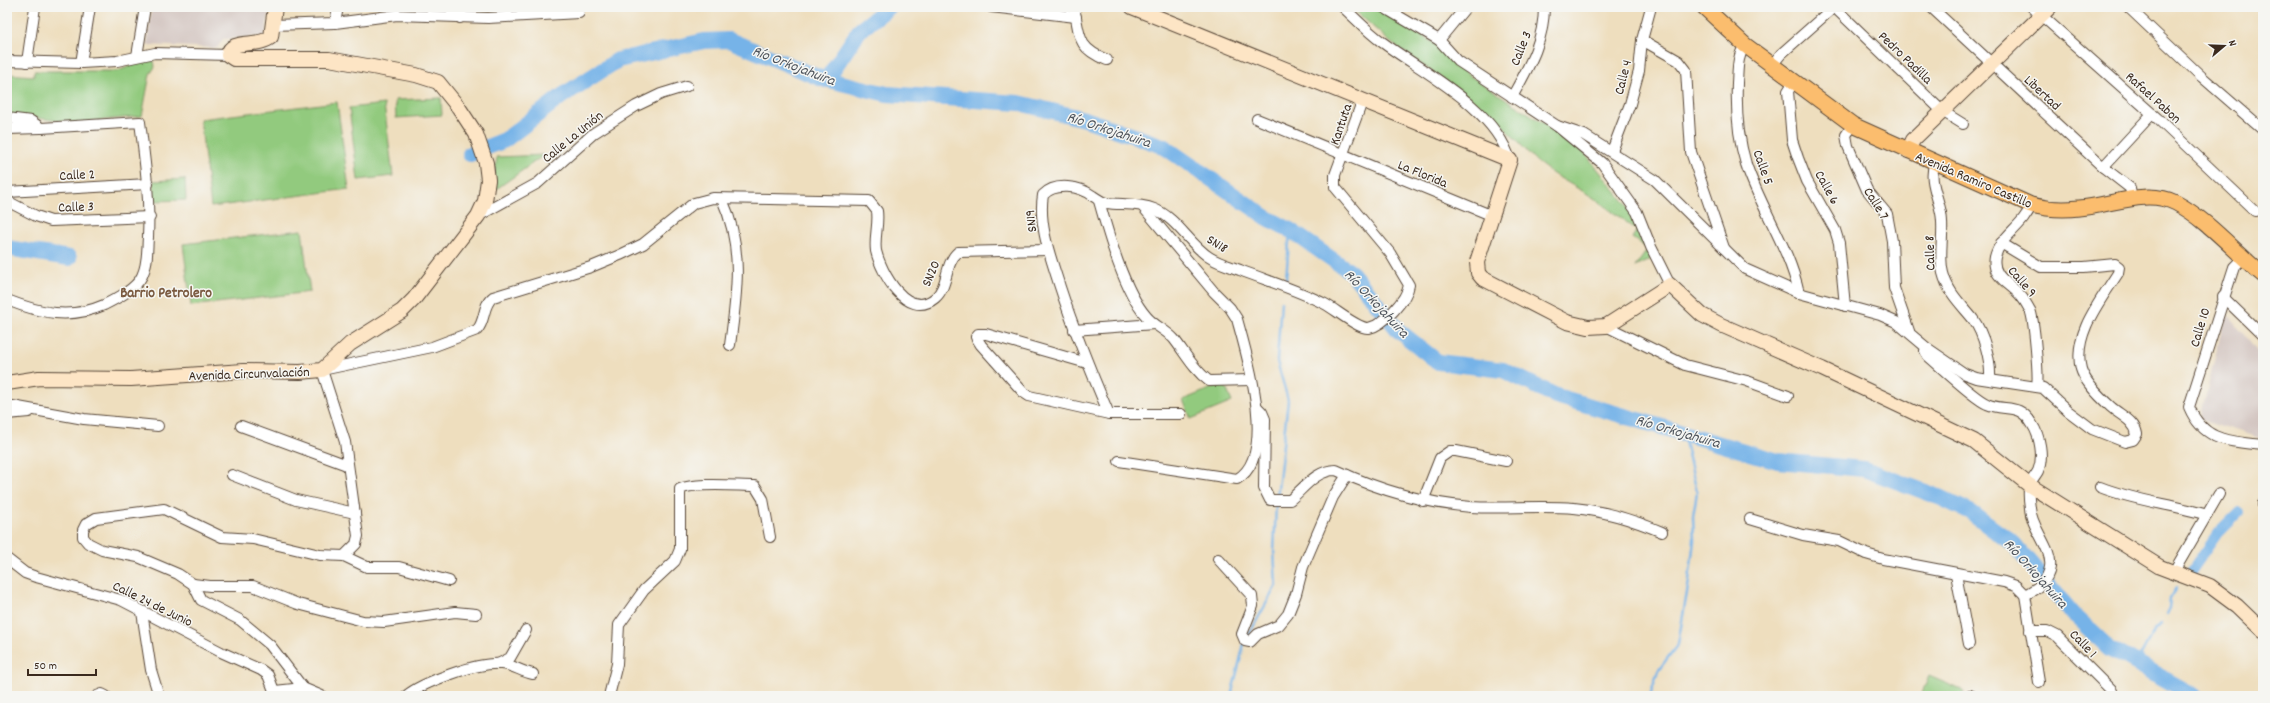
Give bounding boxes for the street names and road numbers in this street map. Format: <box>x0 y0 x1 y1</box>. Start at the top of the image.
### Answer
street label: Pedro Padilla <box>1873 27 1937 90</box>
street label: Calle 3 <box>1506 28 1538 69</box>
street label: Calle 4 <box>1610 58 1638 97</box>
street label: Rafael Pabon <box>2120 68 2185 129</box>
street label: Libertad <box>2019 71 2065 116</box>
street label: Kantuta <box>1326 101 1358 148</box>
street label: Calle La Unión <box>538 107 608 168</box>
street label: Calle 5 <box>1747 147 1778 188</box>
street label: Avenida Ramiro Castillo <box>1912 147 2035 215</box>
street label: La Florida <box>1394 156 1451 194</box>
street label: Calle 2 <box>59 165 95 187</box>
street label: Calle 6 <box>1809 167 1844 209</box>
street label: Calle 7 <box>1858 184 1893 224</box>
street label: Calle 3 <box>58 197 94 219</box>
street label: SN19 <box>1021 209 1043 233</box>
street label: SN18 <box>1202 230 1232 259</box>
street label: Calle 8 <box>1920 235 1942 271</box>
street label: SN20 <box>917 258 946 290</box>
street label: Calle 9 <box>2002 262 2041 302</box>
street label: Calle 10 <box>2185 305 2216 350</box>
street label: Avenida Circunvalación <box>188 363 310 387</box>
street label: Calle 24 de Junio <box>109 577 196 633</box>
street label: Calle 1 <box>2064 626 2101 663</box>

